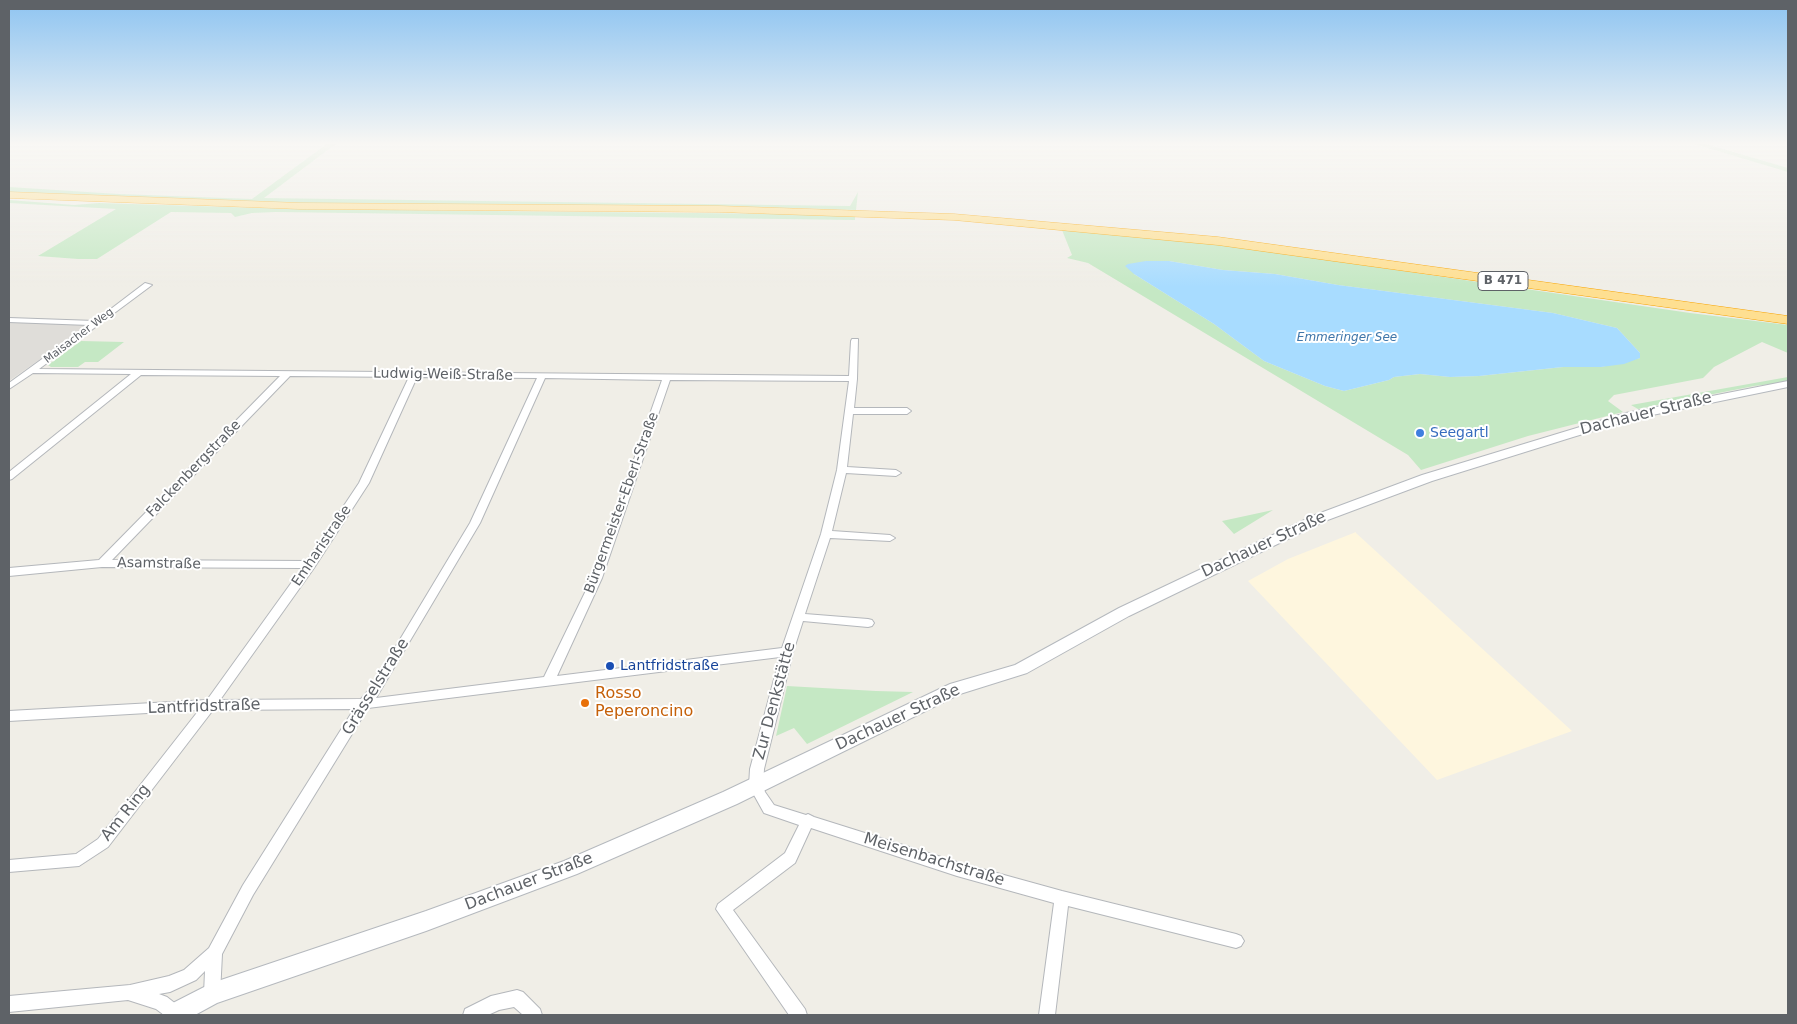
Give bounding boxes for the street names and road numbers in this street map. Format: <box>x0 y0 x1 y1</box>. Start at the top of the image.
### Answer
road number: B 471 <box>1478 272 1528 290</box>
street label: Maisacher Weg <box>42 306 116 366</box>
street label: Ludwig-Weiß-Straße <box>373 365 513 385</box>
street label: Dachauer Straße <box>1578 388 1714 440</box>
street label: Bürgermeister-Eberl-Straße <box>581 410 663 596</box>
street label: Falckenbergstraße <box>143 417 245 521</box>
street label: Emharistraße <box>289 502 355 590</box>
street label: Dachauer Straße <box>1199 508 1329 582</box>
street label: Asamstraße <box>117 555 201 573</box>
street label: Grässelstraße <box>339 635 413 739</box>
street label: Zur Denkstätte <box>750 640 800 762</box>
street label: Dachauer Straße <box>833 681 963 755</box>
street label: Lantfridstraße <box>147 695 261 719</box>
street label: Am Ring <box>97 781 155 845</box>
street label: Meisenbachstraße <box>861 829 1007 891</box>
street label: Dachauer Straße <box>462 849 596 915</box>

